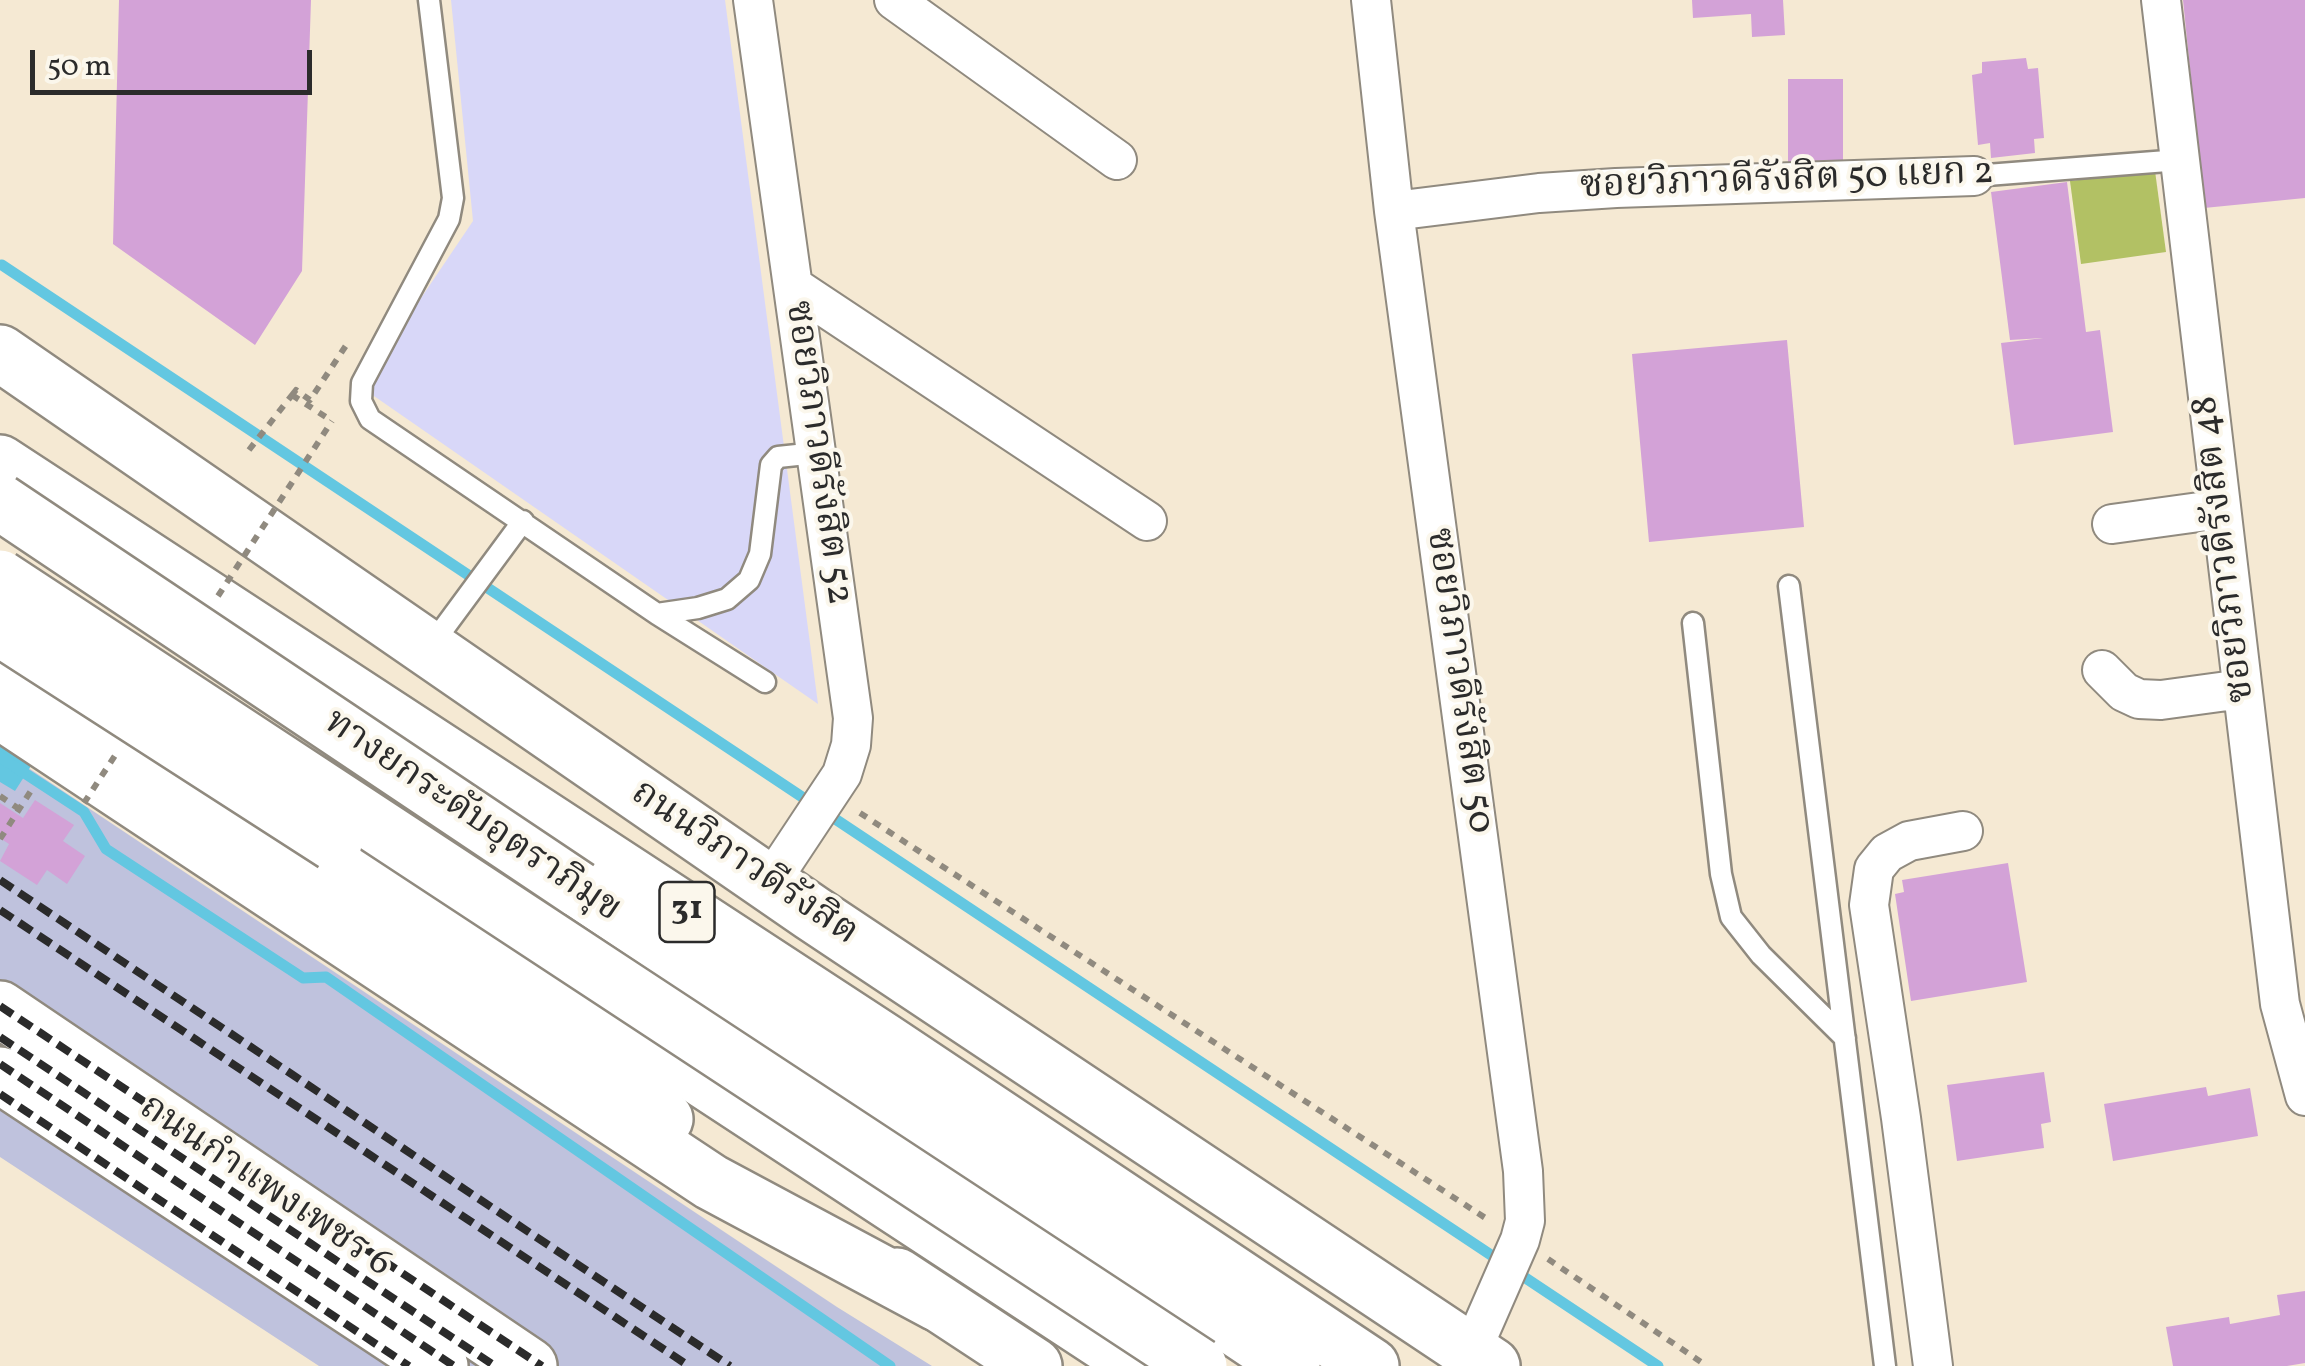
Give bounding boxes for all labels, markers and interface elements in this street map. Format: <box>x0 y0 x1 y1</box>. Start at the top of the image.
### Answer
scale bar <box>35 30 318 92</box>
text: 50 m <box>47 46 111 88</box>
street label: ซอยวิภาวดีรังสิต 50 แยก 2 <box>1579 152 1995 212</box>
street label: ซอยวิภาวดีรังสิต 52 <box>772 298 860 608</box>
street label: ซอยวิภาวดีรังสิต 48 <box>2185 393 2267 705</box>
street label: ซอยวิภาวดีรังสิต 50 <box>1413 525 1501 837</box>
street label: ทางยกระดับอุตราภิมุข <box>314 702 628 934</box>
street label: ถนนวิภาวดีรังสิต <box>621 772 865 958</box>
road number: 31 <box>660 882 714 942</box>
street label: ถนนกำแพงเพชร 6 <box>129 1087 399 1289</box>

